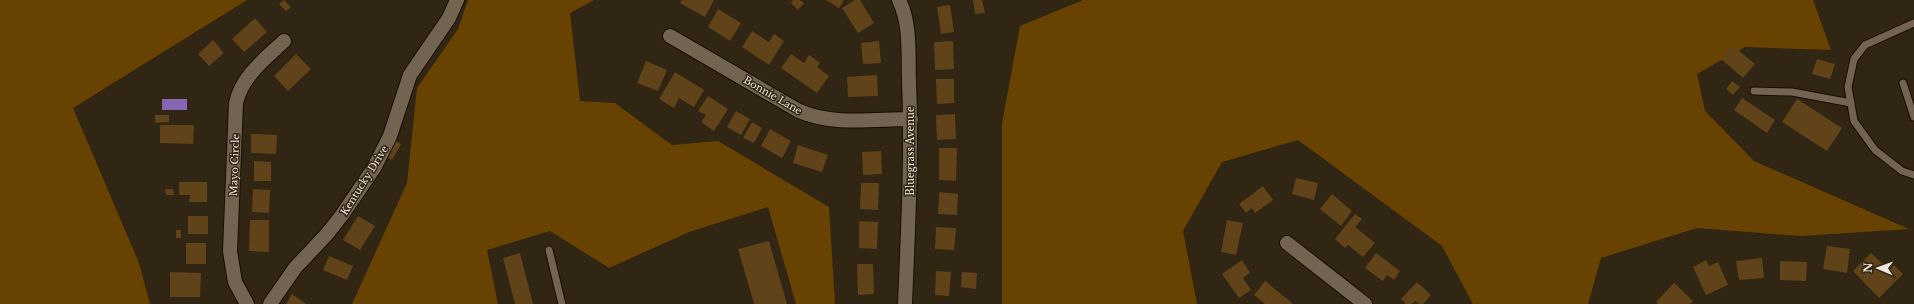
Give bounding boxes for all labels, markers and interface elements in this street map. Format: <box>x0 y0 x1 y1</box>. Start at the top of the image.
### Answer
street label: Bonnie Lane <box>741 73 805 118</box>
street label: Bluegrass Avenue <box>904 106 917 196</box>
street label: Mayo Circle <box>227 133 242 196</box>
street label: Kentucky Drive <box>338 143 391 218</box>
north arrow <box>1858 248 1898 288</box>
text: N <box>1861 262 1875 273</box>

